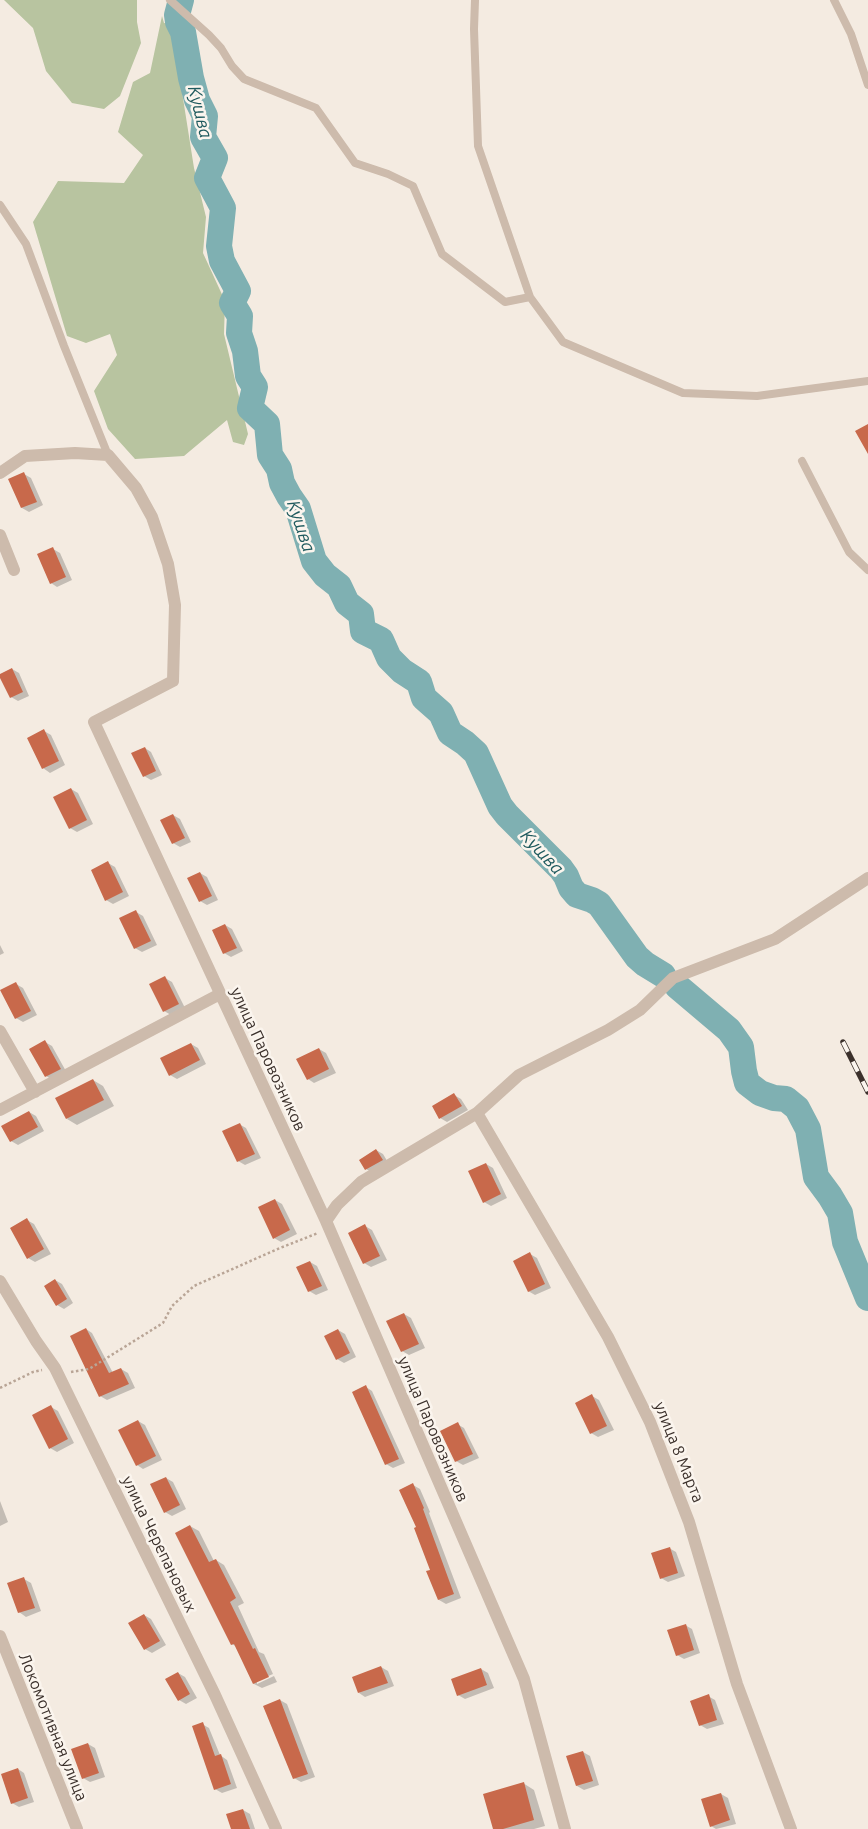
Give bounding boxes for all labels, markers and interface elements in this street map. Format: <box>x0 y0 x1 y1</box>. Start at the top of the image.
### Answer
water label: Кушва <box>183 84 217 140</box>
water label: Кушва <box>282 497 320 555</box>
water label: Кушва <box>516 825 568 879</box>
street label: улица Паровозников <box>226 984 310 1134</box>
street label: улица Паровозников <box>394 1353 472 1505</box>
street label: улица 8 Марта <box>650 1399 708 1505</box>
street label: улица Черепановых <box>118 1473 200 1615</box>
street label: Локомотивная улица <box>15 1650 91 1804</box>

